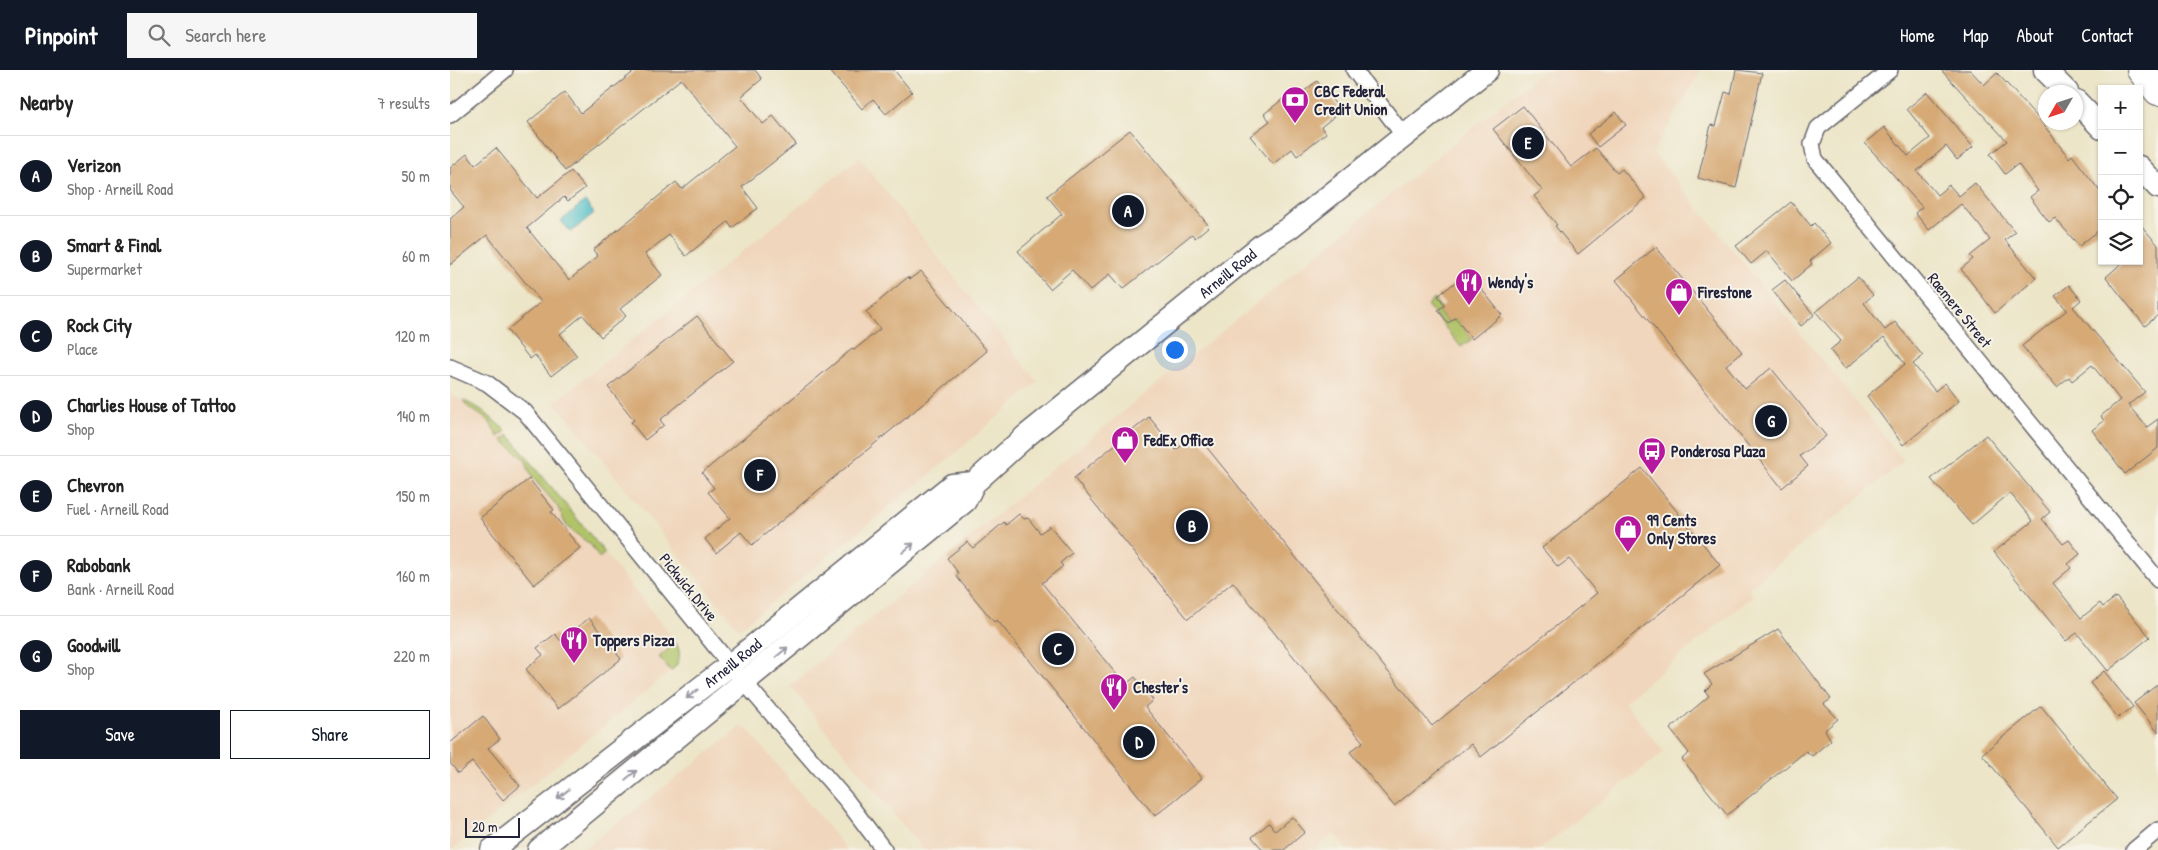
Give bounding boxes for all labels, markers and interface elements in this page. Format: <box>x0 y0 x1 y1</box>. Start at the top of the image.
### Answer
search box <box>127 13 477 58</box>
text: Pinpoint <box>25 19 97 51</box>
icon: search <box>145 21 173 49</box>
text: Search here <box>185 22 266 48</box>
text: Home <box>1900 23 1935 48</box>
text: Map <box>1963 23 1988 48</box>
text: About <box>2016 23 2053 48</box>
text: Contact <box>2081 23 2133 48</box>
place label: CBC Federal Credit Union <box>1314 80 1388 120</box>
bank icon: CBC Federal Credit Union <box>1280 85 1310 124</box>
north arrow <box>2038 85 2083 130</box>
map controls <box>2098 85 2143 265</box>
button: + <box>2098 85 2143 130</box>
text: Nearby <box>20 88 73 117</box>
text: 7 results <box>377 92 430 114</box>
pin: E <box>1512 124 1544 162</box>
button: − <box>2098 130 2143 175</box>
text: Verizon <box>67 152 121 178</box>
text: A <box>32 165 40 187</box>
text: 50 m <box>402 165 430 187</box>
button: locate <box>2098 175 2143 220</box>
text: Shop · Arneill Road <box>67 178 173 200</box>
pin: A <box>1112 192 1144 230</box>
button: layers <box>2098 220 2143 265</box>
text: Smart & Final <box>67 232 161 258</box>
street label: Arneill Road <box>1194 243 1261 303</box>
text: B <box>32 245 40 267</box>
text: 60 m <box>402 245 430 267</box>
text: Supermarket <box>67 258 142 280</box>
restaurant icon: Wendy's <box>1454 267 1484 306</box>
street label: Raemere Street <box>1923 268 1997 353</box>
place label: Wendy's <box>1488 271 1534 294</box>
shop icon: Firestone <box>1664 277 1694 316</box>
place label: Firestone <box>1697 281 1752 303</box>
text: Rock City <box>67 312 132 338</box>
text: C <box>32 325 40 347</box>
text: 120 m <box>395 325 430 347</box>
your location <box>1162 337 1188 363</box>
text: Place <box>67 338 98 360</box>
text: Charlies House of Tattoo <box>67 392 236 418</box>
pin: G <box>1755 402 1787 440</box>
text: D <box>32 405 40 427</box>
text: 140 m <box>396 405 430 427</box>
text: Shop <box>67 418 94 440</box>
shop icon: FedEx Office <box>1110 425 1140 464</box>
place label: FedEx Office <box>1143 429 1215 451</box>
bus stop icon: Ponderosa Plaza <box>1637 436 1667 475</box>
place label: Ponderosa Plaza <box>1671 440 1766 462</box>
pin: F <box>744 456 776 494</box>
text: Chevron <box>67 472 124 498</box>
text: E <box>32 485 40 507</box>
text: 150 m <box>396 485 430 507</box>
text: Fuel · Arneill Road <box>67 498 169 520</box>
pin: B <box>1176 507 1208 545</box>
place label: 99 Cents Only Stores <box>1647 509 1717 550</box>
shop icon: 99 Cents Only Stores <box>1613 514 1643 553</box>
one-way arrow <box>901 543 914 554</box>
street label: Pickwick Drive <box>655 548 724 626</box>
text: Rabobank <box>67 552 130 578</box>
text: F <box>33 565 39 587</box>
text: 160 m <box>396 565 430 587</box>
text: Bank · Arneill Road <box>67 578 174 600</box>
restaurant icon: Toppers Pizza <box>559 625 589 664</box>
place label: Toppers Pizza <box>592 629 675 652</box>
pin: C <box>1042 630 1074 668</box>
text: Goodwill <box>67 632 120 658</box>
street label: Arneill Road <box>699 633 766 692</box>
text: G <box>32 645 40 667</box>
text: 220 m <box>393 645 430 667</box>
one-way arrow <box>776 646 789 657</box>
text: Shop <box>67 658 94 680</box>
restaurant icon: Chester's <box>1099 672 1129 711</box>
place label: Chester's <box>1133 676 1189 698</box>
one-way arrow <box>686 689 699 700</box>
button: Save <box>20 710 220 759</box>
button: Share <box>230 710 430 759</box>
pin: D <box>1123 723 1155 761</box>
one-way arrow <box>625 770 638 781</box>
one-way arrow <box>557 788 570 799</box>
scale bar <box>465 815 520 838</box>
text: 20 m <box>472 817 498 836</box>

